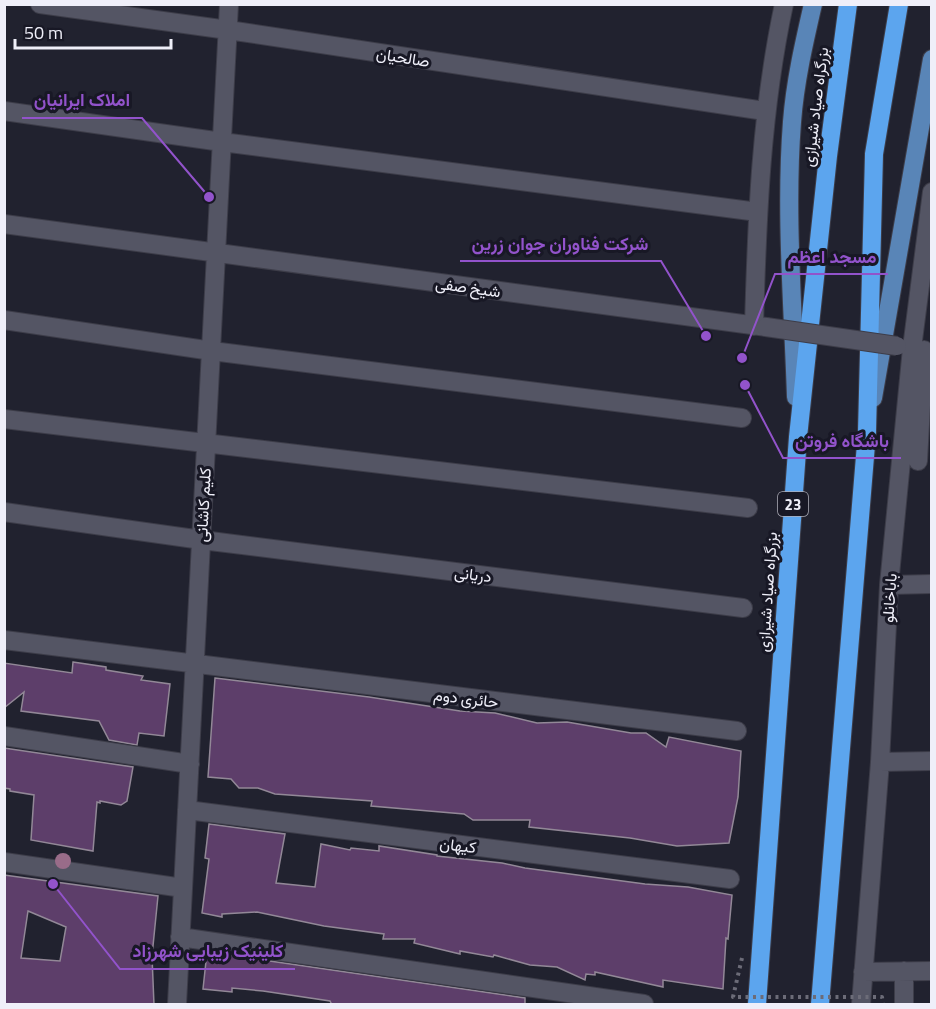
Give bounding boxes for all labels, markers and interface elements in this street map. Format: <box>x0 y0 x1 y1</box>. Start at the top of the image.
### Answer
scale bar <box>15 12 171 50</box>
text: 50 m <box>24 19 63 46</box>
street label: صالحیان <box>375 41 431 73</box>
street label: بزرگراه صیاد شیرازی <box>796 46 834 168</box>
callout: املاک ایرانیان <box>22 82 142 118</box>
text: املاک ایرانیان <box>34 86 130 113</box>
callout: شرکت فناوران جوان زرین <box>460 225 661 261</box>
text: شرکت فناوران جوان زرین <box>472 230 648 257</box>
callout: مسجد اعظم <box>775 238 888 274</box>
text: مسجد اعظم <box>788 243 877 270</box>
street label: شیخ صفی <box>434 271 502 303</box>
callout: باشگاه فروتن <box>783 422 901 458</box>
text: باشگاه فروتن <box>795 427 889 454</box>
street label: کلیم کاشانی <box>189 467 217 543</box>
road number: 23 <box>778 492 808 516</box>
street label: بزرگراه صیاد شیرازی <box>751 531 783 653</box>
street label: دریانی <box>453 560 493 588</box>
street label: باباخانلو <box>875 572 903 624</box>
street label: حائری دوم <box>432 682 500 714</box>
street label: کیهان <box>438 831 478 859</box>
callout: کلینیک زیبایی شهرزاد <box>120 933 295 969</box>
text: کلینیک زیبایی شهرزاد <box>133 937 283 964</box>

